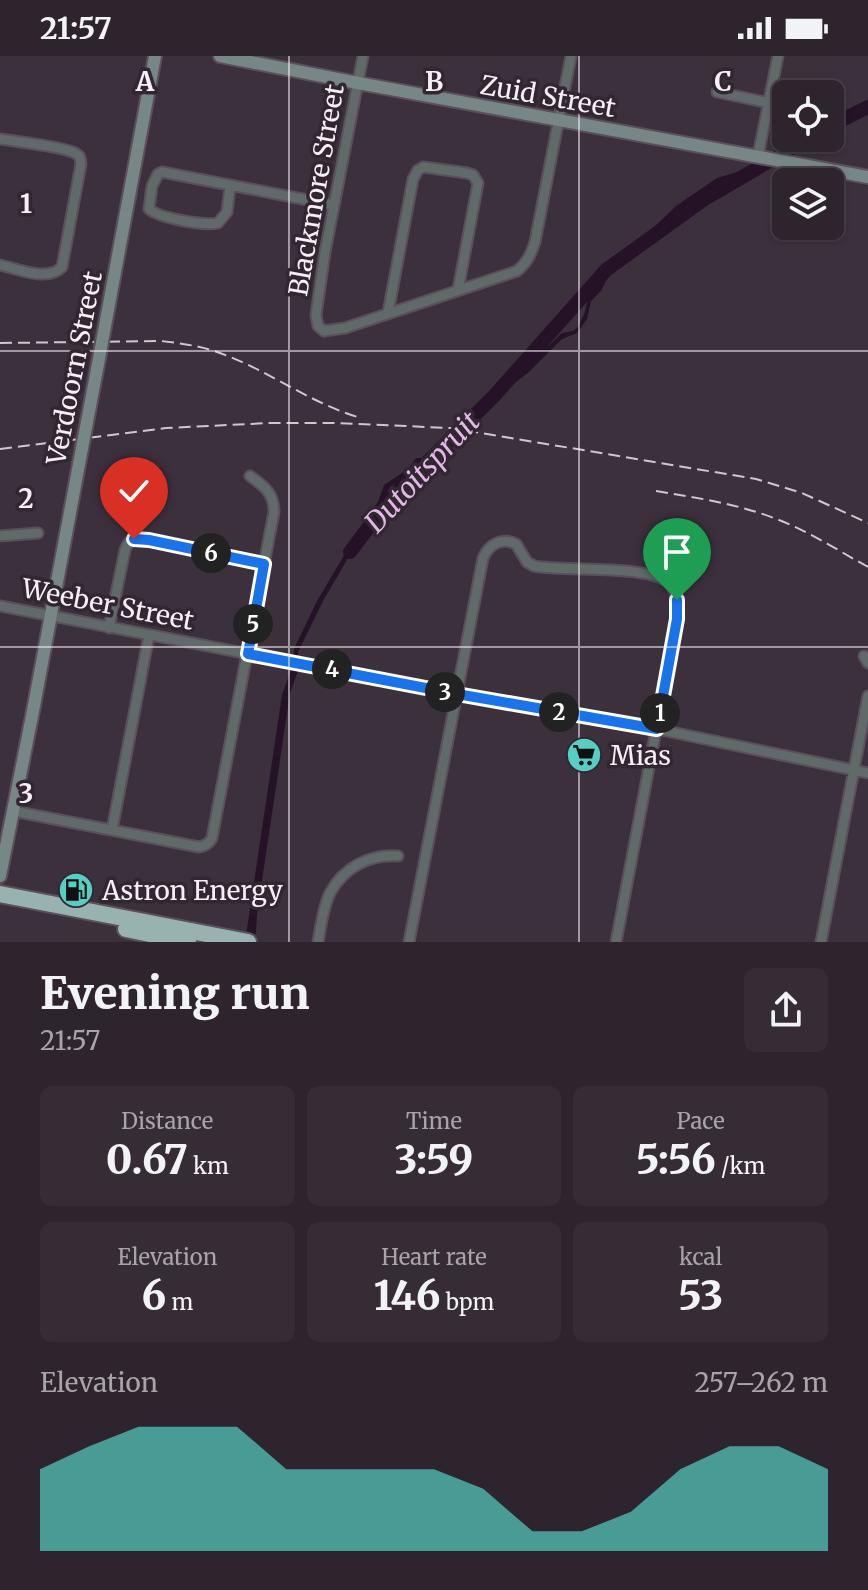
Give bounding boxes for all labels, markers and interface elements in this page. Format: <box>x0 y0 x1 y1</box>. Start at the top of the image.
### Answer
text: 21:57 <box>40 9 112 47</box>
text: A <box>135 65 155 98</box>
text: B <box>425 65 443 98</box>
text: C <box>714 65 732 98</box>
street label: Zuid Street <box>478 68 618 124</box>
map controls <box>772 80 844 240</box>
button: locate <box>772 80 844 152</box>
street label: Blackmore Street <box>281 81 351 299</box>
button: layers <box>772 168 844 240</box>
text: 1 <box>20 187 32 220</box>
street label: Verdoorn Street <box>39 268 109 469</box>
water label: Dutoitspruit <box>356 404 487 541</box>
pin <box>100 457 168 539</box>
icon: check <box>112 469 156 513</box>
text: 2 <box>18 482 34 515</box>
pin <box>643 518 711 600</box>
icon: arrive <box>655 530 699 574</box>
pin: 6 <box>191 533 231 573</box>
text: 6 <box>204 539 218 567</box>
street label: Weeber Street <box>18 571 197 637</box>
pin: 5 <box>233 604 273 644</box>
text: 5 <box>247 610 259 638</box>
pin: 4 <box>312 649 352 689</box>
text: 4 <box>325 655 339 683</box>
pin: 3 <box>425 672 465 712</box>
text: 3 <box>439 678 451 706</box>
pin: 2 <box>539 692 579 732</box>
pin: 1 <box>640 693 680 733</box>
text: 2 <box>553 698 565 726</box>
text: 1 <box>655 699 665 727</box>
supermarket icon: Mias <box>565 736 603 774</box>
place label: Mias <box>610 739 671 772</box>
text: 3 <box>19 777 33 810</box>
fuel station icon: Astron Energy <box>57 871 95 909</box>
place label: Astron Energy <box>101 874 284 907</box>
text: Evening run <box>40 966 309 1021</box>
button: share <box>744 968 828 1052</box>
text: 21:57 <box>40 1024 100 1057</box>
text: Distance <box>121 1107 213 1135</box>
text: Time <box>406 1107 462 1135</box>
text: Pace <box>677 1107 725 1135</box>
text: 0.67 <box>106 1135 188 1185</box>
text: 3:59 <box>395 1135 473 1185</box>
text: 5:56 <box>636 1135 716 1185</box>
text: km <box>188 1152 229 1180</box>
text: /km <box>716 1152 765 1180</box>
text: Elevation <box>117 1243 217 1271</box>
text: Heart rate <box>381 1243 487 1271</box>
text: kcal <box>679 1243 722 1271</box>
text: 6 <box>141 1271 166 1321</box>
text: 146 <box>374 1271 441 1321</box>
text: 53 <box>678 1271 723 1321</box>
text: m <box>166 1288 193 1316</box>
text: bpm <box>441 1288 494 1316</box>
text: Elevation <box>40 1366 158 1399</box>
text: 257–262 m <box>694 1366 828 1399</box>

